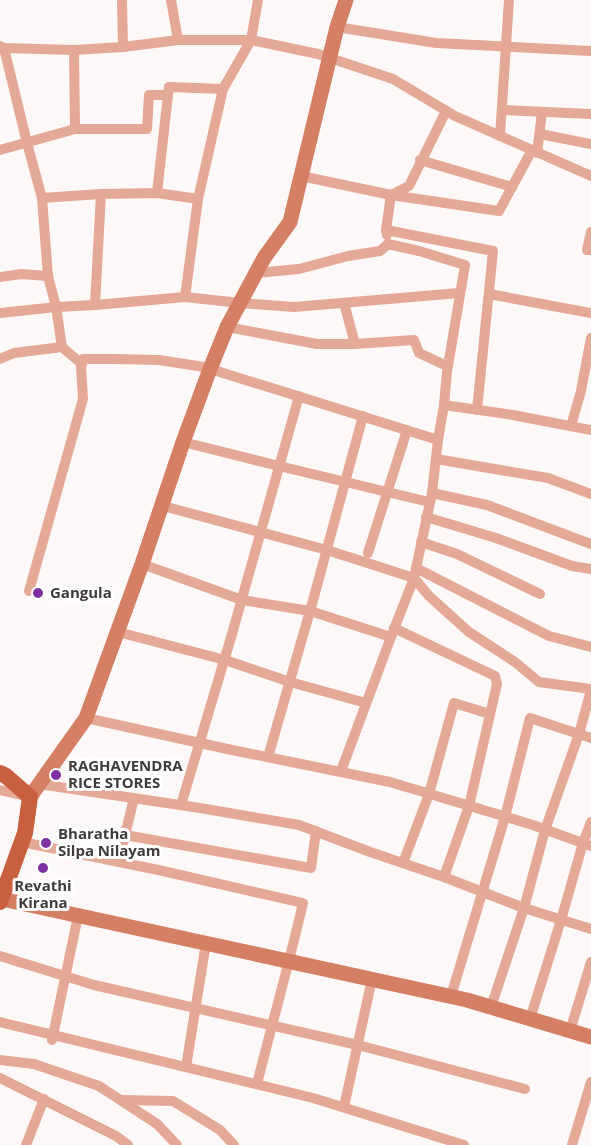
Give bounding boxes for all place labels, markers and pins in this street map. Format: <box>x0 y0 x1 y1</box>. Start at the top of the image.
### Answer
place label: Gangula <box>50 582 112 602</box>
marker: Gangula <box>31 586 45 600</box>
place label: RAGHAVENDRA RICE STORES <box>68 755 183 792</box>
marker: RAGHAVENDRA RICE STORES <box>49 768 63 782</box>
place label: Bharatha Silpa Nilayam <box>58 823 161 860</box>
marker: Bharatha Silpa Nilayam <box>39 836 53 850</box>
marker: Revathi Kirana <box>36 861 50 875</box>
place label: Revathi Kirana <box>14 875 72 912</box>

